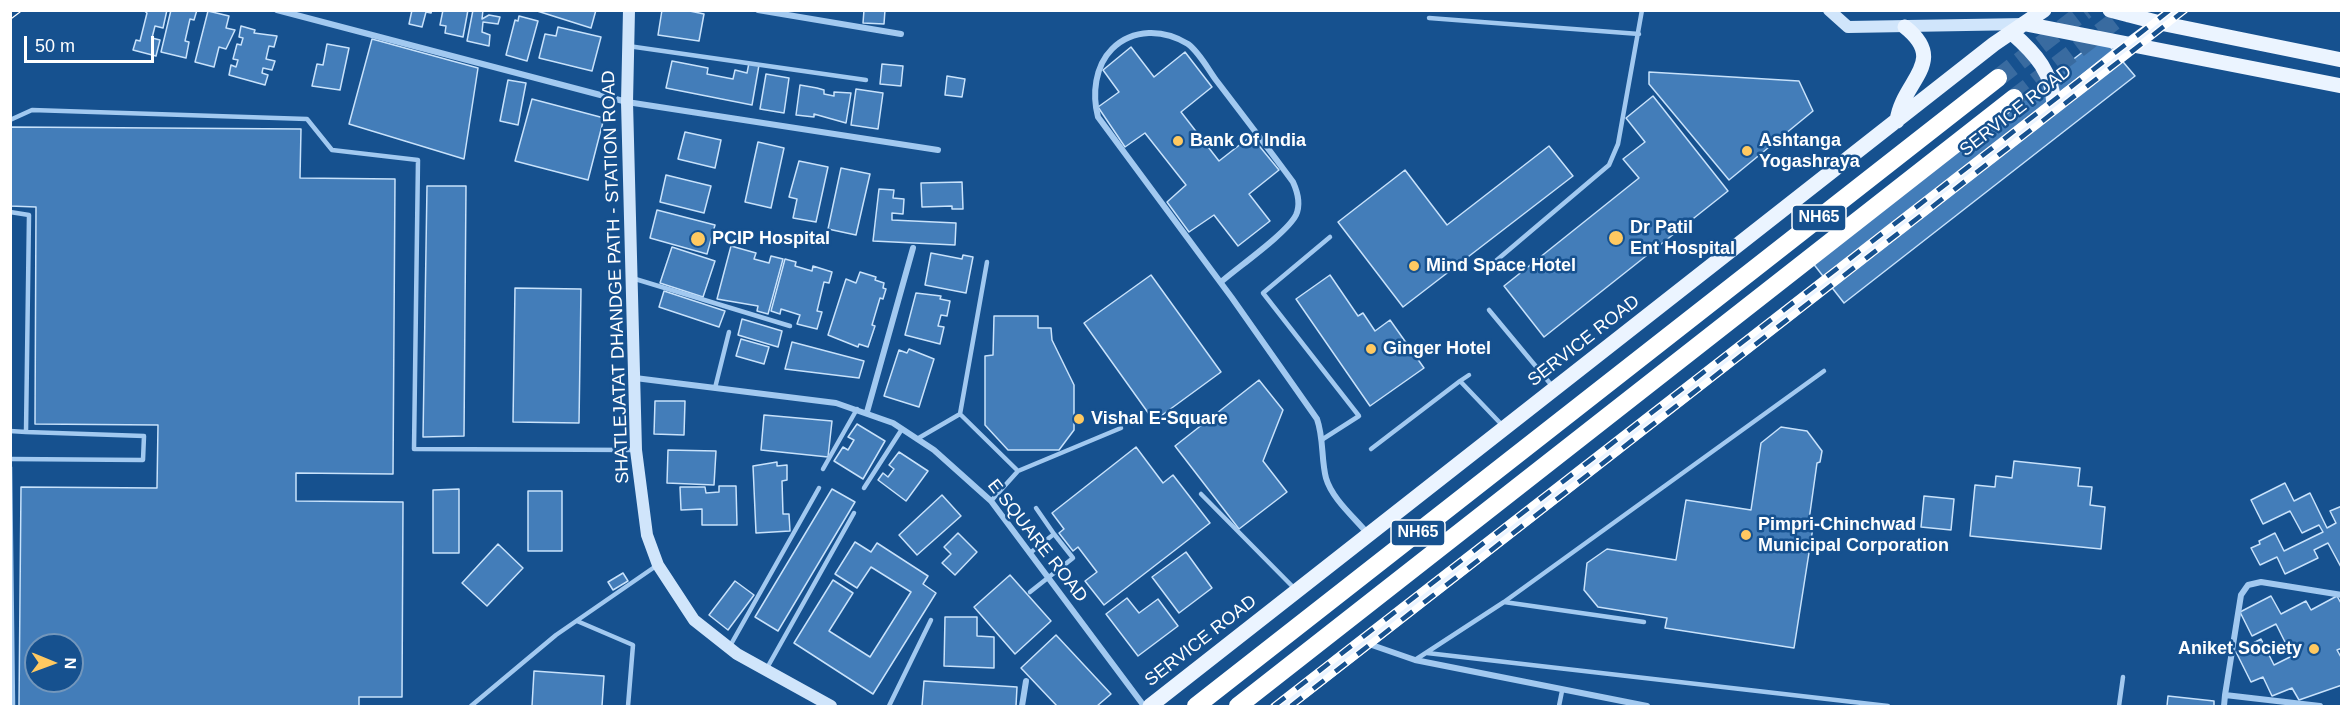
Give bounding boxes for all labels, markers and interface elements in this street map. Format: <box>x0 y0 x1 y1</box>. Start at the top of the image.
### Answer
scale bar <box>27 24 158 62</box>
text: 50 m <box>35 36 75 56</box>
street label: SERVICE ROAD <box>1956 61 2076 161</box>
street label: SHATLEJATAT DHANDGE PATH - STATION ROAD <box>598 70 634 484</box>
place label: Bank Of India <box>1190 130 1306 152</box>
place label: Ashtanga Yogashraya <box>1759 130 1860 172</box>
marker: Bank Of India <box>1171 134 1185 148</box>
marker: Ashtanga Yogashraya <box>1740 144 1754 158</box>
road number: NH65 <box>1792 205 1846 231</box>
place label: Dr Patil Ent Hospital <box>1630 217 1735 260</box>
place label: PCIP Hospital <box>712 228 830 250</box>
marker: Dr Patil Ent Hospital <box>1607 229 1625 247</box>
marker: PCIP Hospital <box>689 230 707 248</box>
place label: Mind Space Hotel <box>1426 255 1576 277</box>
marker: Mind Space Hotel <box>1407 259 1421 273</box>
street label: SERVICE ROAD <box>1524 291 1644 391</box>
place label: Ginger Hotel <box>1383 338 1491 360</box>
marker: Ginger Hotel <box>1364 342 1378 356</box>
place label: Vishal E-Square <box>1091 408 1228 430</box>
marker: Vishal E-Square <box>1072 412 1086 426</box>
street label: E SQUARE ROAD <box>982 475 1092 607</box>
place label: Pimpri-Chinchwad Municipal Corporation <box>1758 514 1949 556</box>
road number: NH65 <box>1391 520 1445 546</box>
marker: Pimpri-Chinchwad Municipal Corporation <box>1739 528 1753 542</box>
street label: SERVICE ROAD <box>1141 591 1261 691</box>
north arrow <box>24 633 84 693</box>
place label: Aniket Society <box>2178 638 2302 660</box>
marker: Aniket Society <box>2307 642 2321 656</box>
text: N <box>62 657 79 669</box>

